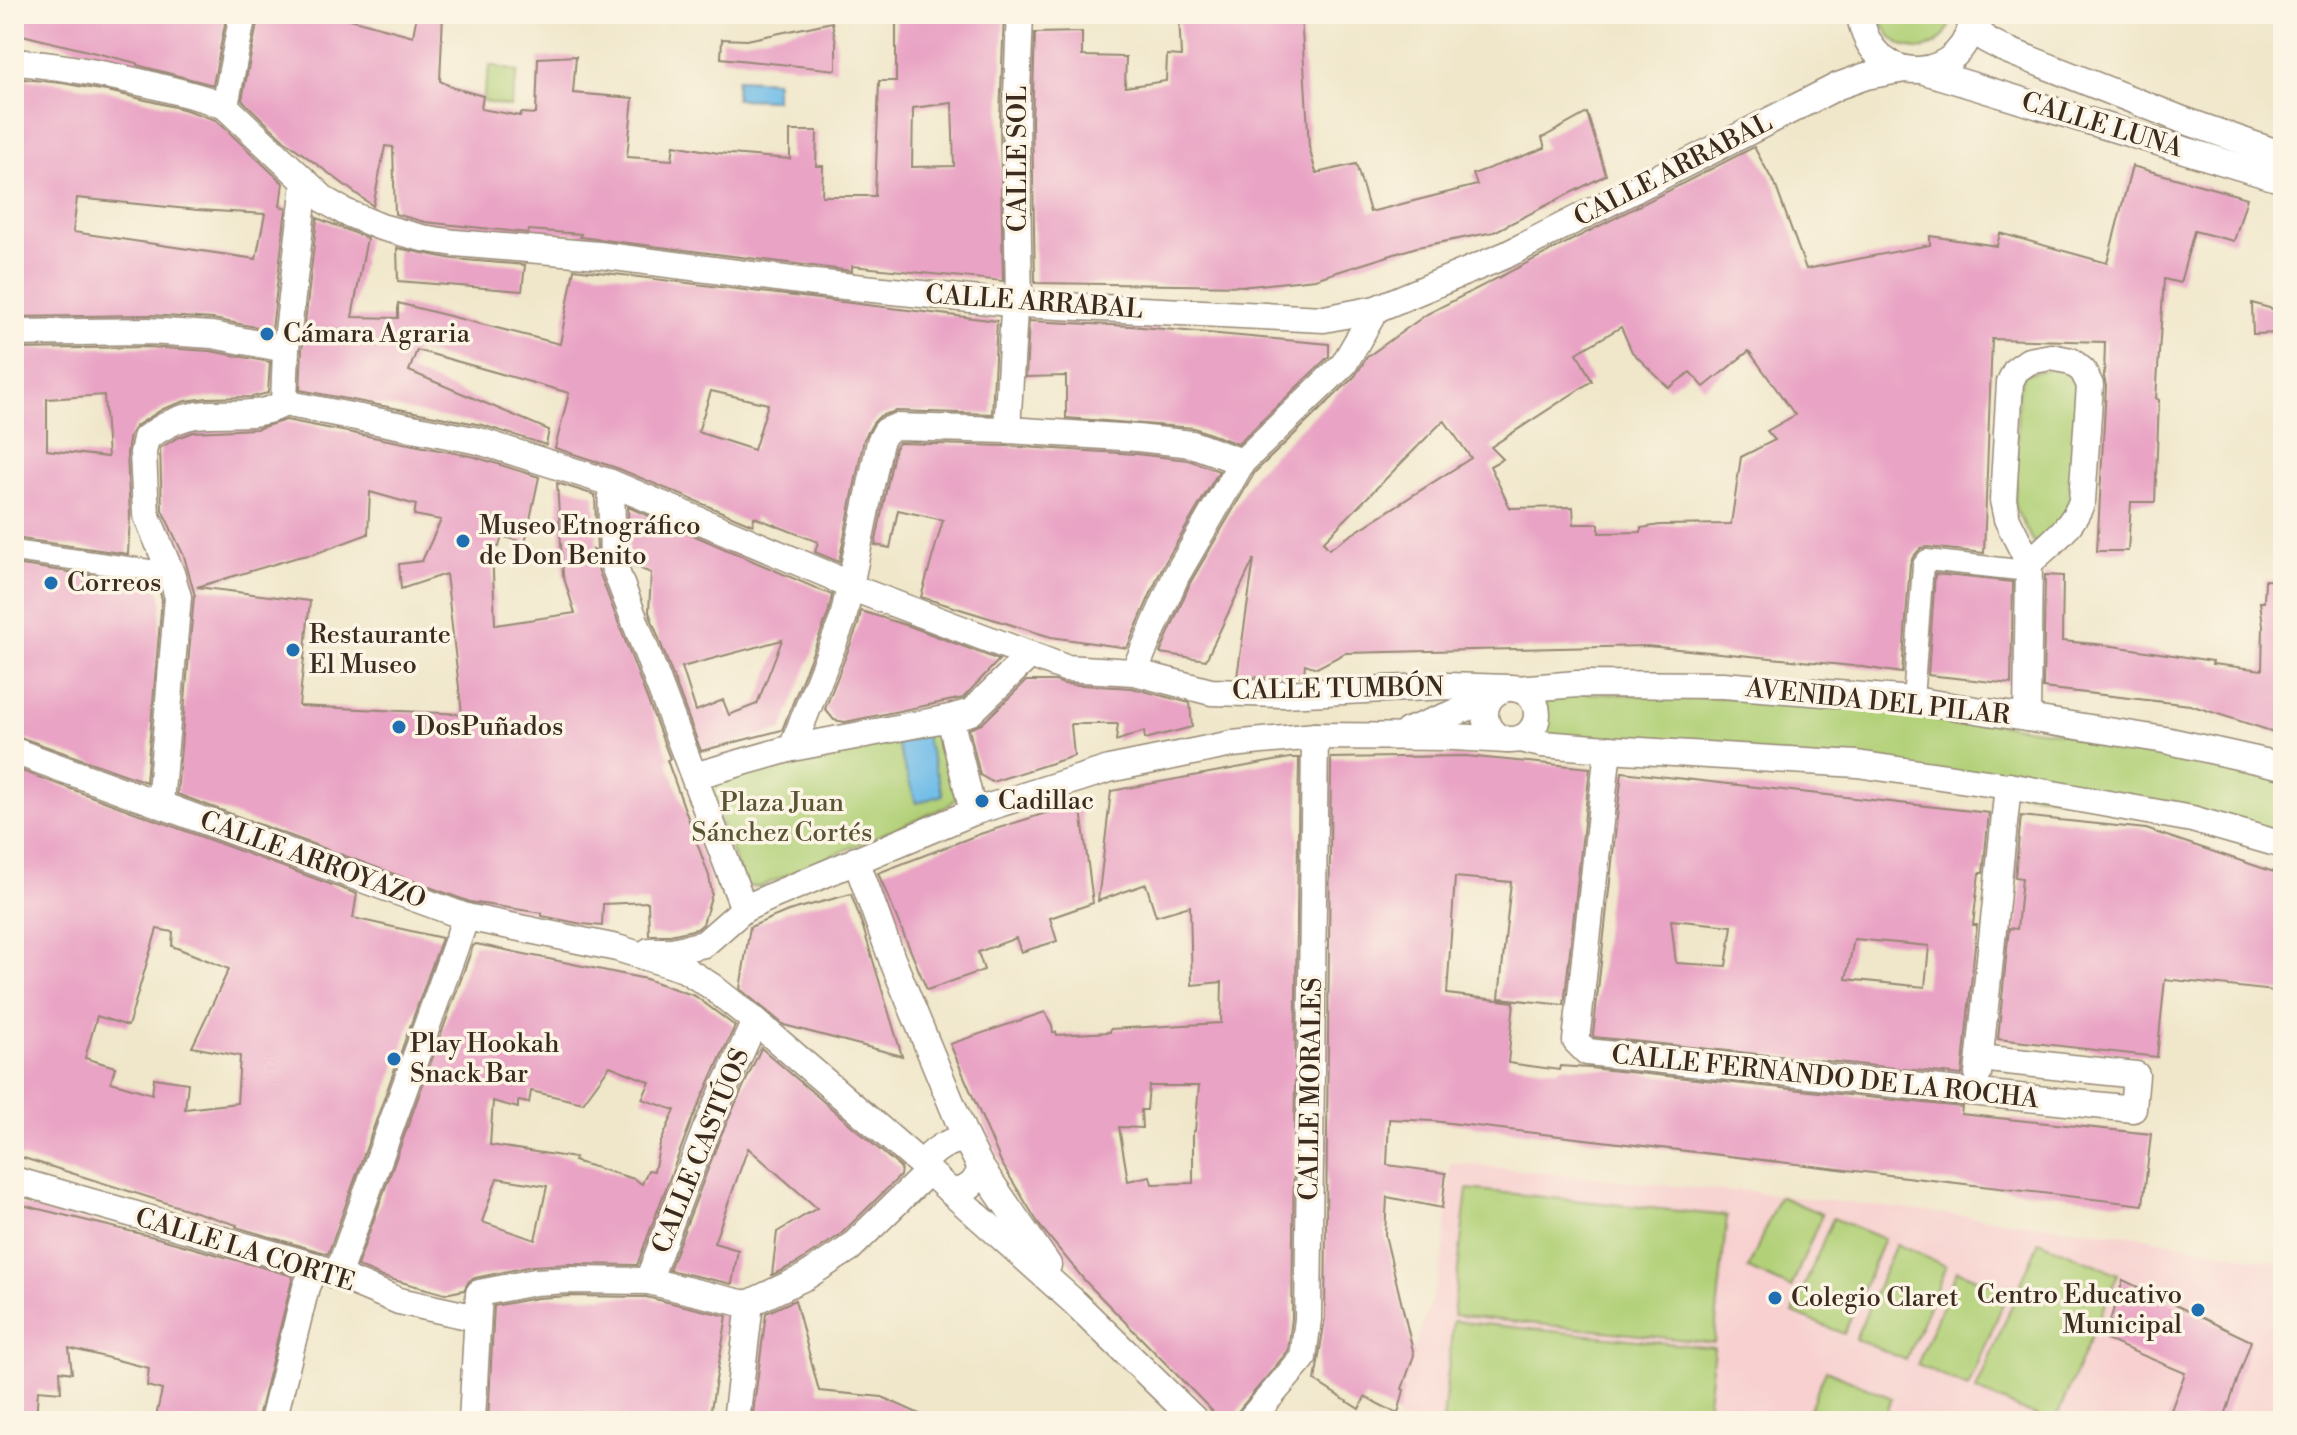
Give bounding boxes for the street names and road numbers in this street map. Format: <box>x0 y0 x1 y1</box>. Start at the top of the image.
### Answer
street label: CALLE LUNA <box>2018 85 2188 165</box>
street label: CALLE SOL <box>1002 86 1034 232</box>
street label: CALLE ARRABAL <box>1569 106 1777 234</box>
street label: CALLE ARRABAL <box>924 278 1144 326</box>
street label: CALLE TUMBÓN <box>1232 669 1445 707</box>
street label: AVENIDA DEL PILAR <box>1744 672 2012 732</box>
street label: CALLE ARROYAZO <box>196 804 430 916</box>
street label: CALLE MORALES <box>1293 977 1329 1201</box>
street label: CALLE FERNANDO DE LA ROCHA <box>1610 1039 2041 1115</box>
street label: CALLE CASTÚOS <box>643 1043 757 1258</box>
street label: CALLE LA CORTE <box>131 1201 359 1299</box>

